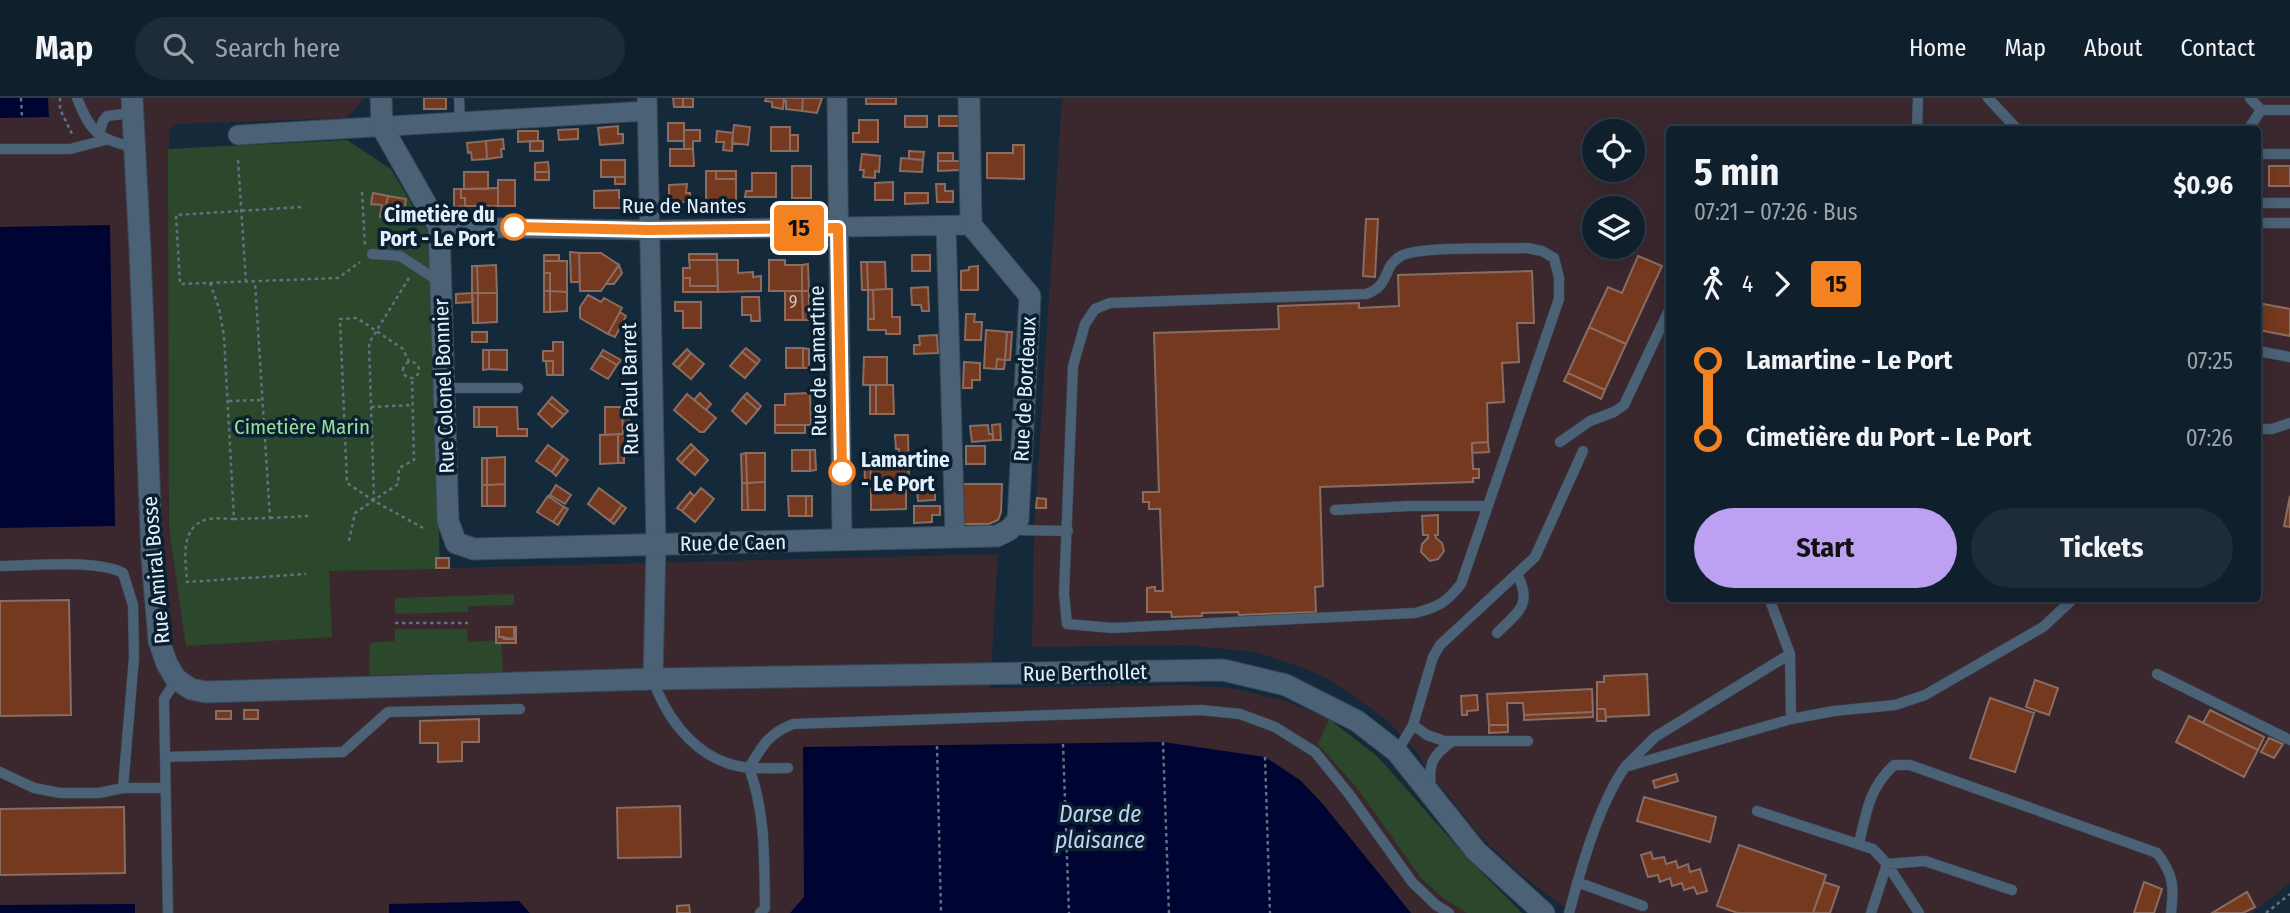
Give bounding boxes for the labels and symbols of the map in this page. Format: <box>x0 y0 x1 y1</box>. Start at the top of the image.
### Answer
street label: Rue de Nantes <box>622 193 746 219</box>
place label: Cimetière du Port - Le Port <box>380 202 496 252</box>
line badge: 15 <box>768 205 830 251</box>
marker: Cimetière du Port - Le Port <box>501 214 527 240</box>
street label: Rue de Lamartine <box>804 285 832 437</box>
house number: 9 <box>789 291 797 313</box>
street label: Rue Colonel Bonnier <box>428 297 460 474</box>
street label: Rue de Bordeaux <box>1008 315 1042 462</box>
street label: Rue Paul Barret <box>616 322 644 455</box>
park label: Cimetière Marin <box>234 414 370 440</box>
place label: Lamartine - Le Port <box>861 447 950 497</box>
marker: Lamartine - Le Port <box>829 459 855 485</box>
street label: Rue Amiral Bosse <box>137 495 175 645</box>
street label: Rue de Caen <box>680 529 786 557</box>
street label: Rue Berthollet <box>1023 659 1147 687</box>
water label: Darse de plaisance <box>1055 800 1145 854</box>

